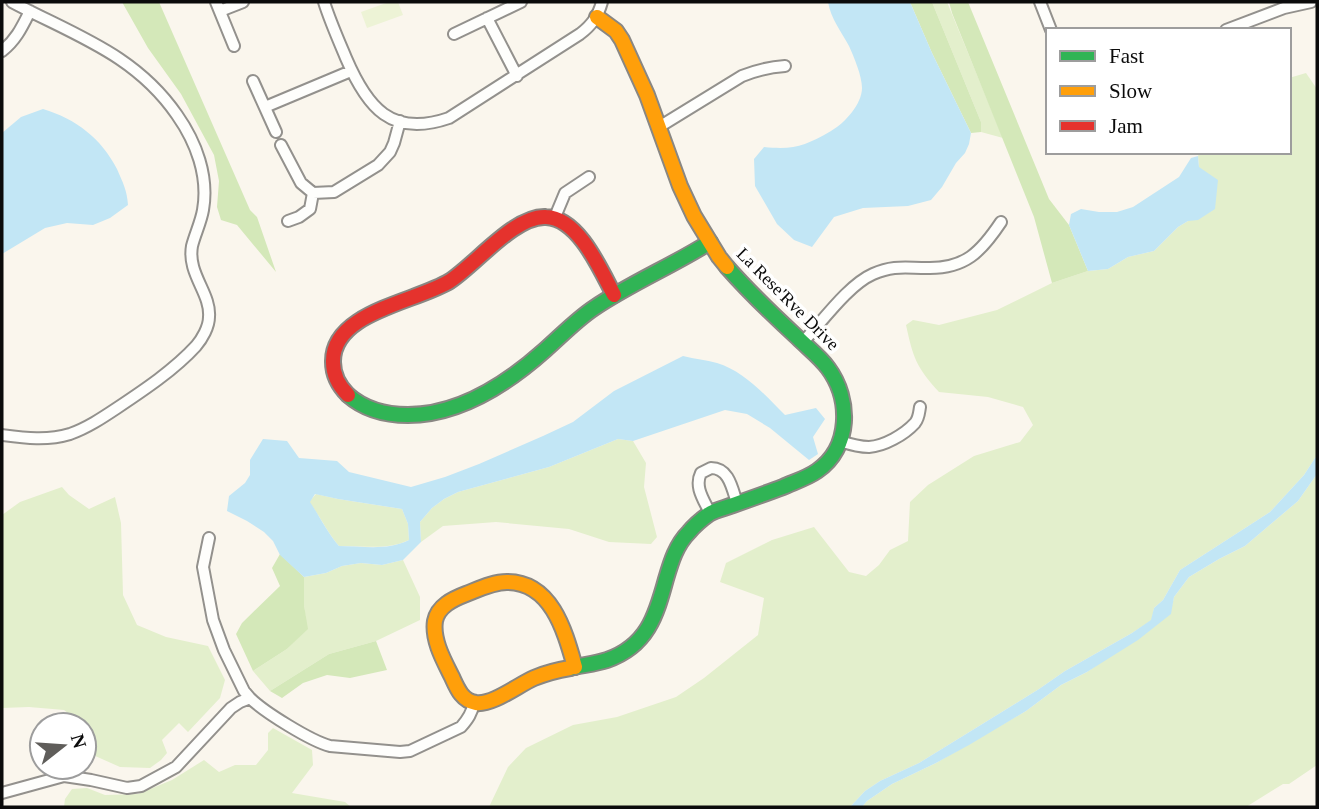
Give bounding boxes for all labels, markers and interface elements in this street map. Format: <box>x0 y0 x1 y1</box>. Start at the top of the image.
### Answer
legend <box>1046 28 1291 154</box>
text: Fast <box>1109 44 1144 68</box>
text: Slow <box>1109 79 1153 103</box>
text: Jam <box>1109 114 1143 138</box>
street label: La Rese'Rve Drive <box>733 244 843 354</box>
north arrow <box>28 711 98 781</box>
text: N <box>67 732 91 751</box>

